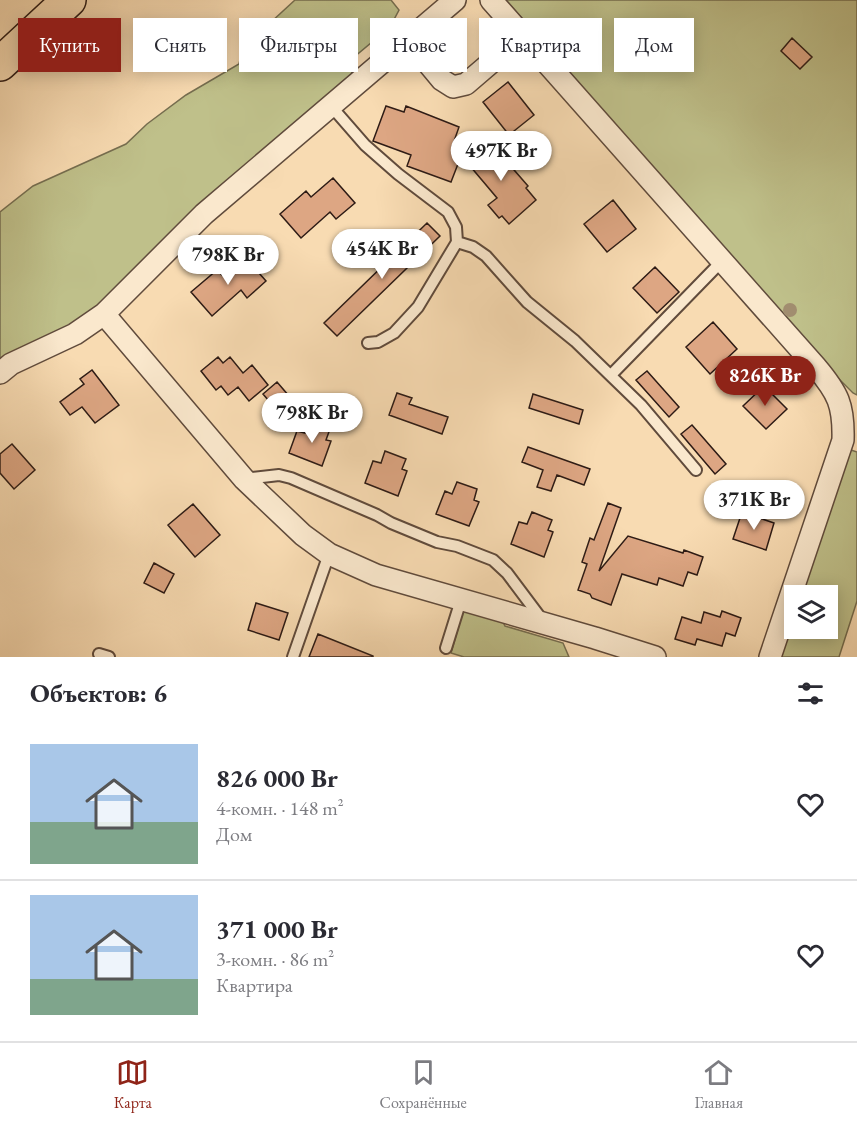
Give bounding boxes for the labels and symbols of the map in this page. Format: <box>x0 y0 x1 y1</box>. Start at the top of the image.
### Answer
pin: 497K Br <box>446 131 556 182</box>
pin: 454K Br <box>327 229 437 280</box>
pin: 798K Br <box>173 235 283 286</box>
pin: 826K Br <box>710 356 820 407</box>
pin: 798K Br <box>257 393 367 444</box>
pin: 371K Br <box>699 480 809 531</box>

